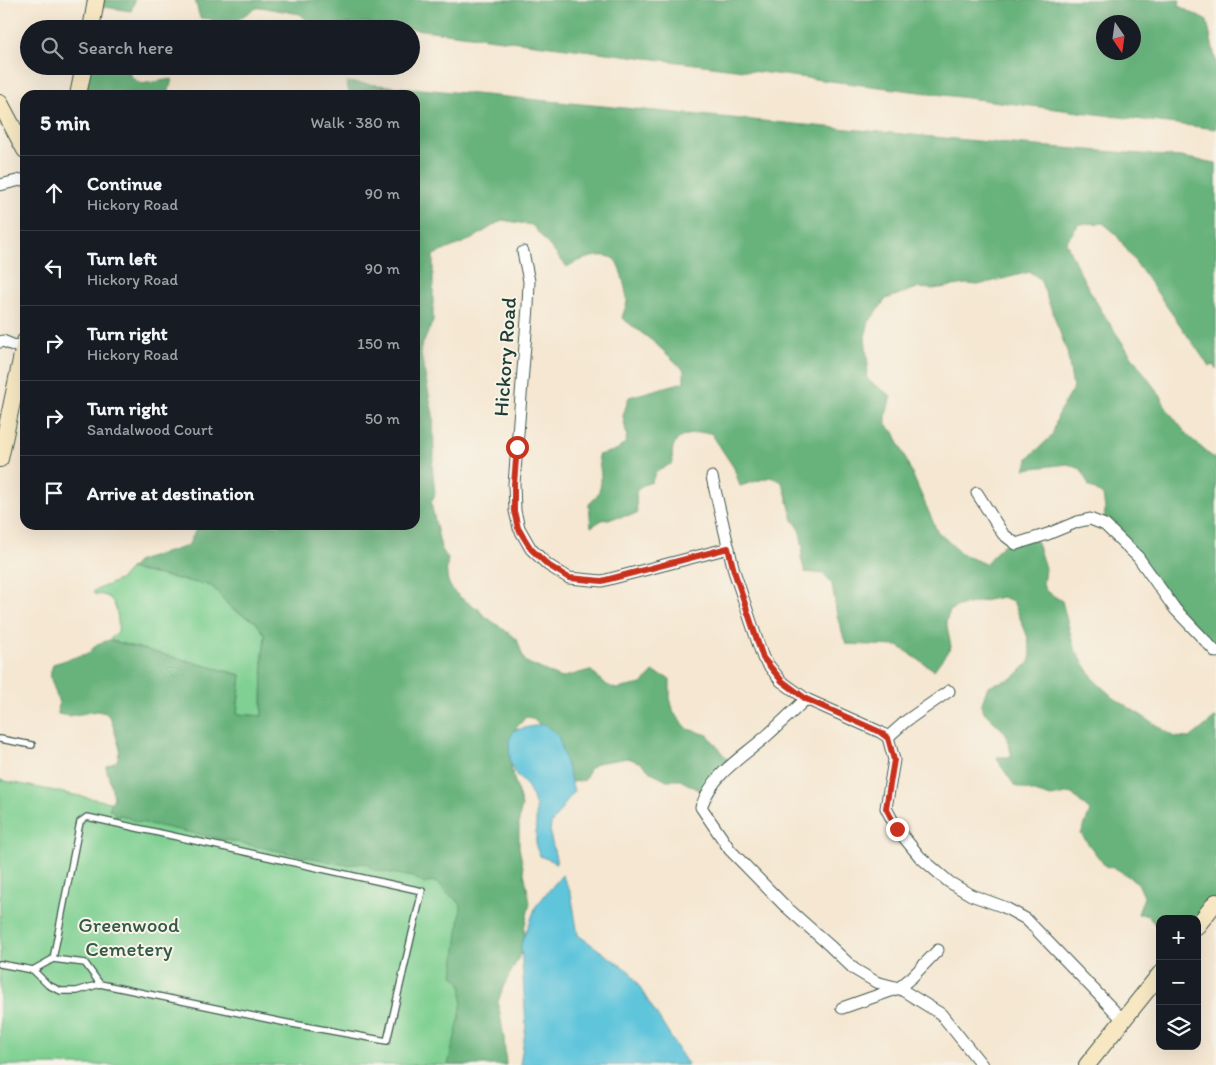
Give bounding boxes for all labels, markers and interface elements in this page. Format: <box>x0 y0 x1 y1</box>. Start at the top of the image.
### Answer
north arrow <box>1096 15 1141 60</box>
search box <box>20 20 420 75</box>
icon: search <box>38 34 66 62</box>
text: Search here <box>78 36 173 59</box>
text: 5 min <box>40 110 90 135</box>
text: Walk · 380 m <box>310 113 400 132</box>
text: Continue <box>87 172 162 195</box>
icon: ahead <box>40 179 68 207</box>
text: 90 m <box>365 184 400 203</box>
text: Hickory Road <box>87 195 178 214</box>
text: Turn left <box>87 247 157 270</box>
icon: left <box>40 254 68 282</box>
text: 90 m <box>365 259 400 278</box>
text: Hickory Road <box>87 270 178 289</box>
street label: Hickory Road <box>488 296 521 417</box>
text: Turn right <box>87 322 168 345</box>
icon: right <box>40 329 68 357</box>
text: 150 m <box>357 334 400 353</box>
text: Hickory Road <box>87 345 178 364</box>
text: Turn right <box>87 397 168 420</box>
icon: right <box>40 404 68 432</box>
text: 50 m <box>365 409 400 428</box>
text: Sandalwood Court <box>87 420 213 439</box>
route start <box>506 436 529 459</box>
icon: arrive <box>40 479 68 507</box>
text: Arrive at destination <box>87 482 254 505</box>
route end <box>886 818 909 841</box>
park label: Greenwood Cemetery <box>78 912 180 961</box>
map controls <box>1156 915 1201 1050</box>
button: + <box>1156 915 1201 960</box>
button: − <box>1156 960 1201 1005</box>
button: layers <box>1156 1005 1201 1050</box>

